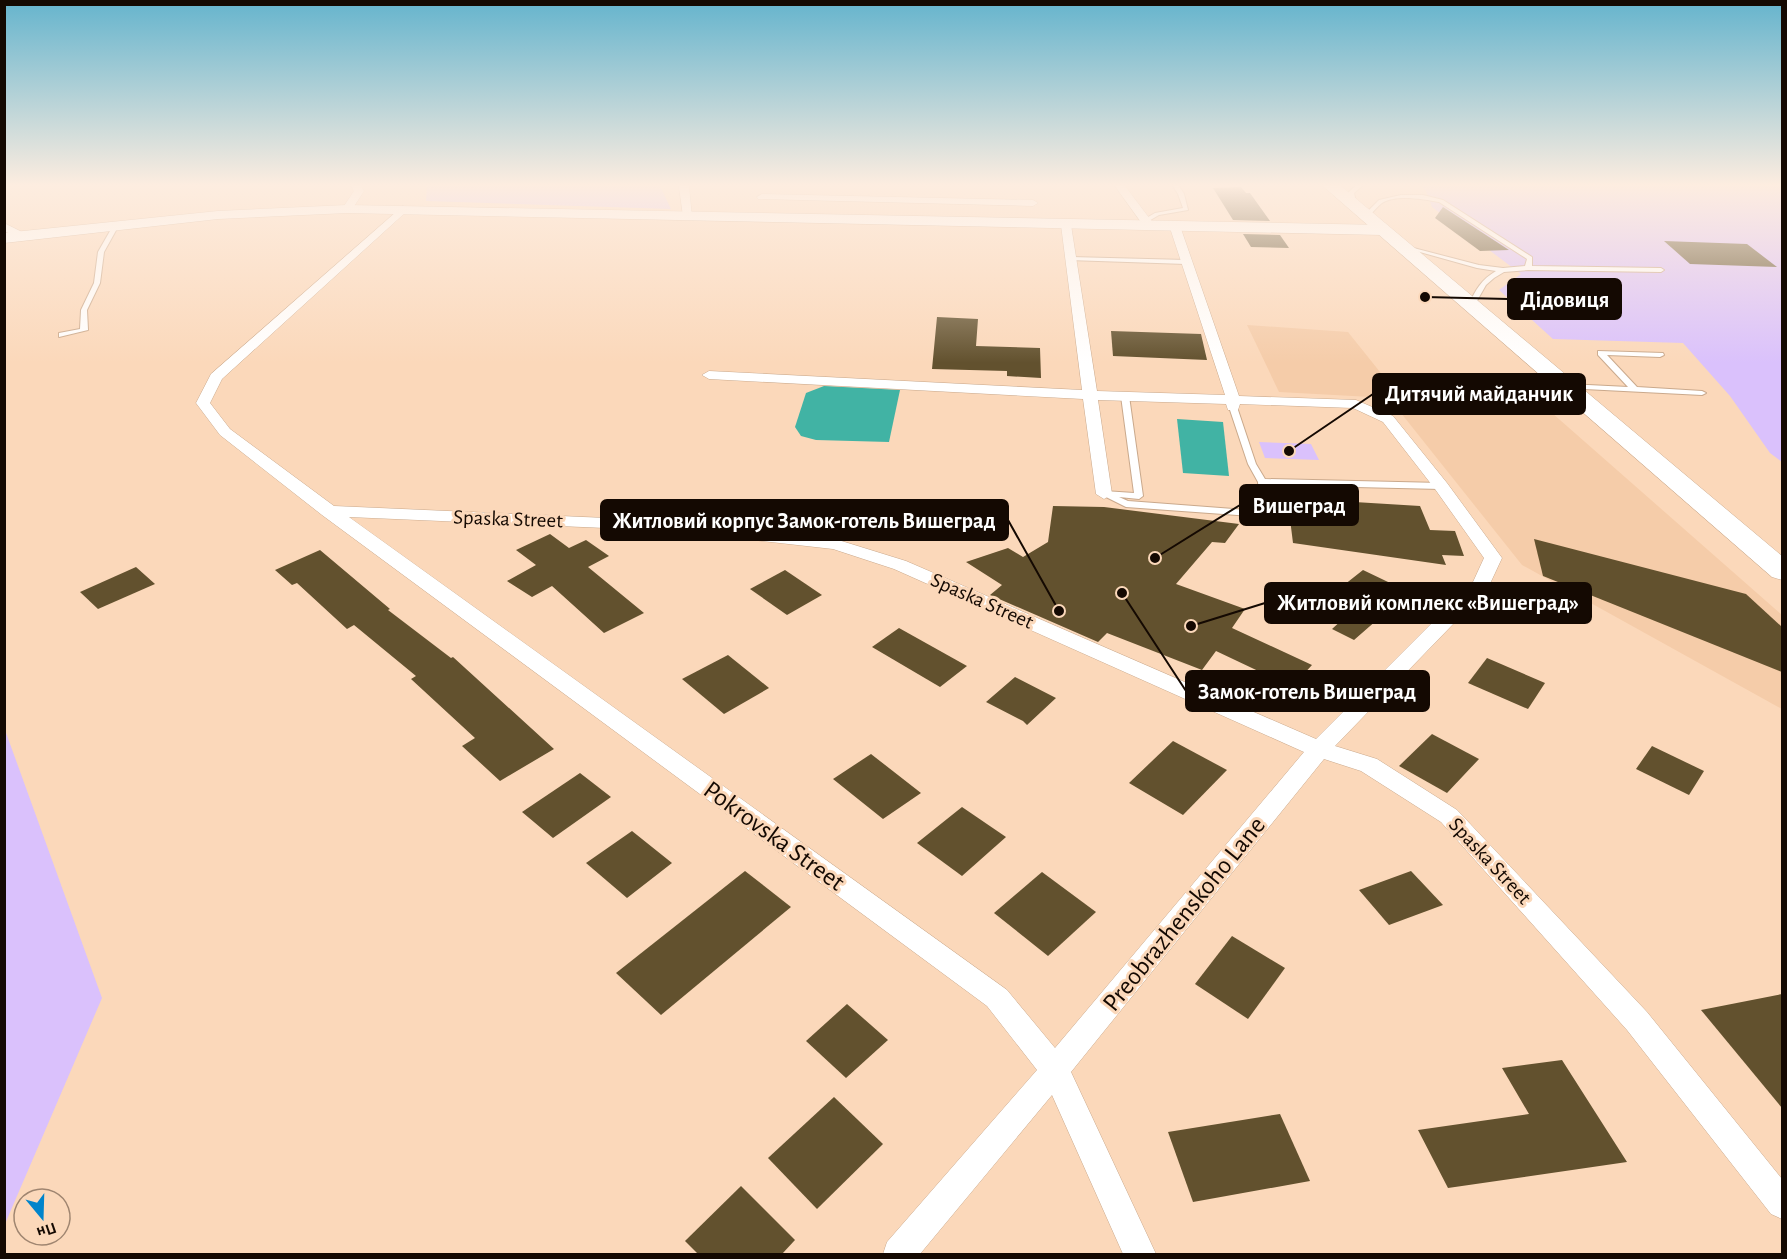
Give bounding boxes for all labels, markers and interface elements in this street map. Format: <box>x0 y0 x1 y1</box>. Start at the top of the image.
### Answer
callout: Дідовиця <box>1508 279 1621 319</box>
text: Дідовиця <box>1520 289 1610 311</box>
callout: Дитячий майданчик <box>1373 374 1585 414</box>
text: Дитячий майданчик <box>1385 383 1573 405</box>
callout: Вишеград <box>1240 485 1358 525</box>
text: Вишеград <box>1252 495 1346 517</box>
callout: Житловий корпус Замок-готель Вишеград <box>601 500 1008 540</box>
street label: Spaska Street <box>453 507 564 531</box>
text: Житловий корпус Замок-готель Вишеград <box>612 510 996 533</box>
street label: Spaska Street <box>928 569 1037 633</box>
callout: Житловий комплекс «Вишеград» <box>1265 583 1591 623</box>
text: Житловий комплекс «Вишеград» <box>1277 592 1579 614</box>
callout: Замок-готель Вишеград <box>1186 671 1429 711</box>
text: Замок-готель Вишеград <box>1198 681 1416 703</box>
street label: Pokrovska Street <box>699 776 849 896</box>
street label: Preobrazhenskoho Lane <box>1098 812 1270 1016</box>
street label: Spaska Street <box>1445 814 1535 909</box>
north arrow <box>12 1187 72 1247</box>
text: Пн <box>35 1219 58 1241</box>

